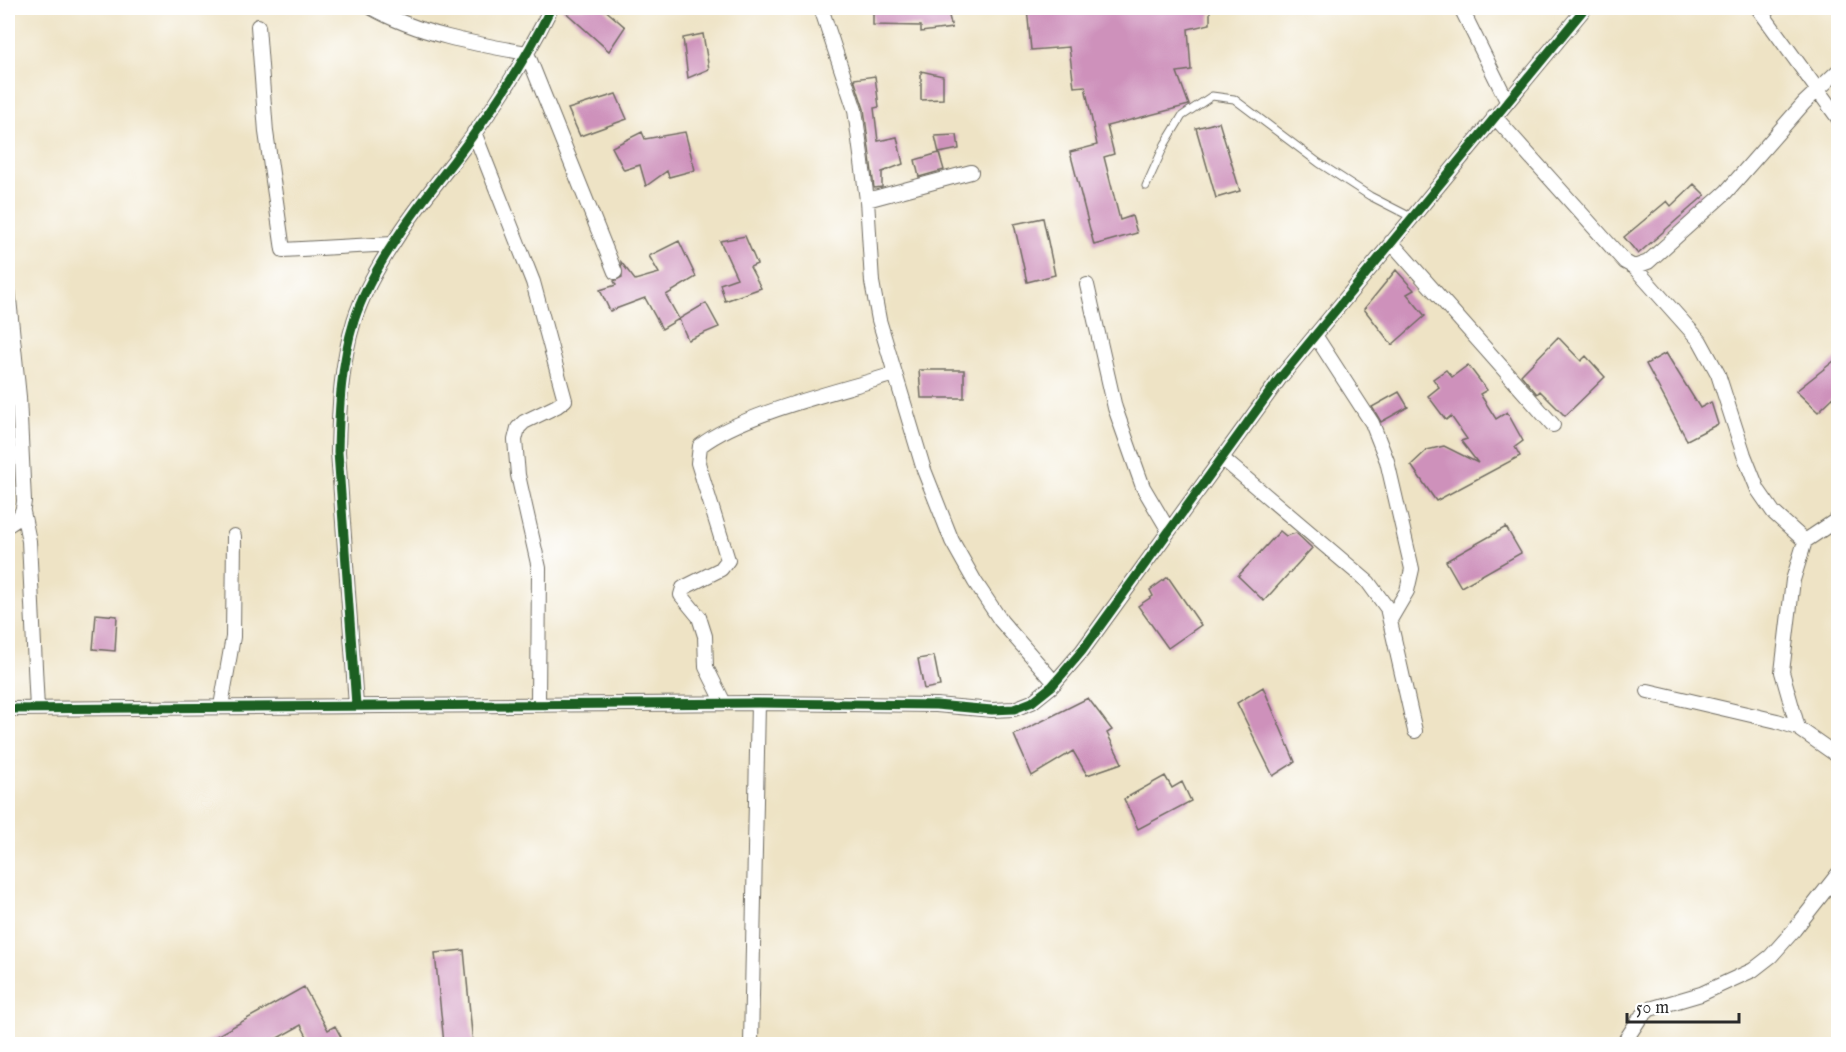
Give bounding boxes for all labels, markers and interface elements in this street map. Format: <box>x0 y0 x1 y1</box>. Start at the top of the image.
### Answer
scale bar <box>1627 986 1740 1024</box>
text: 50 m <box>1636 997 1669 1020</box>

